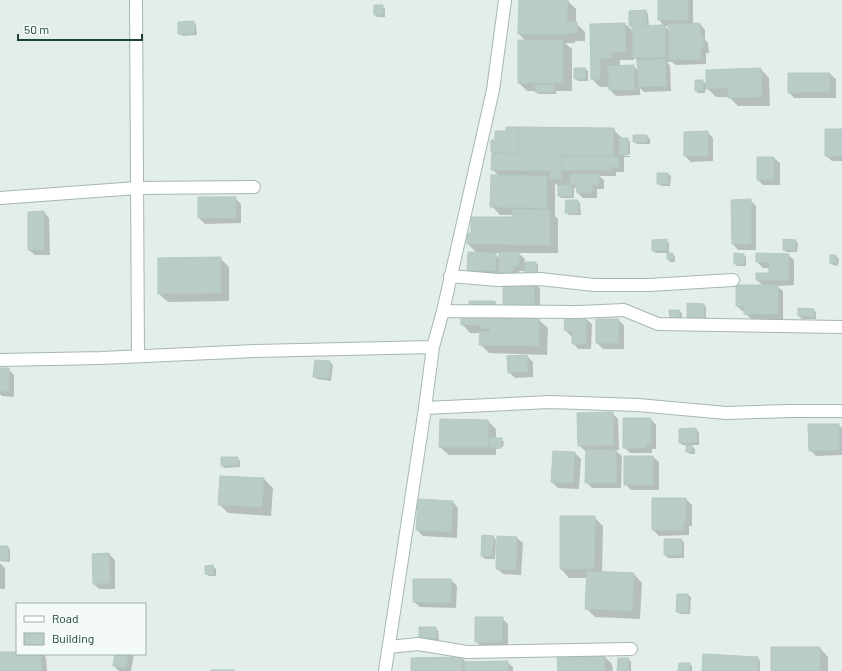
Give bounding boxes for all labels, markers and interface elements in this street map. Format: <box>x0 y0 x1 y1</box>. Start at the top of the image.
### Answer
scale bar <box>18 16 142 42</box>
text: 50 m <box>24 22 49 36</box>
legend <box>16 603 146 655</box>
text: Road <box>52 611 79 625</box>
text: Building <box>52 631 94 645</box>

